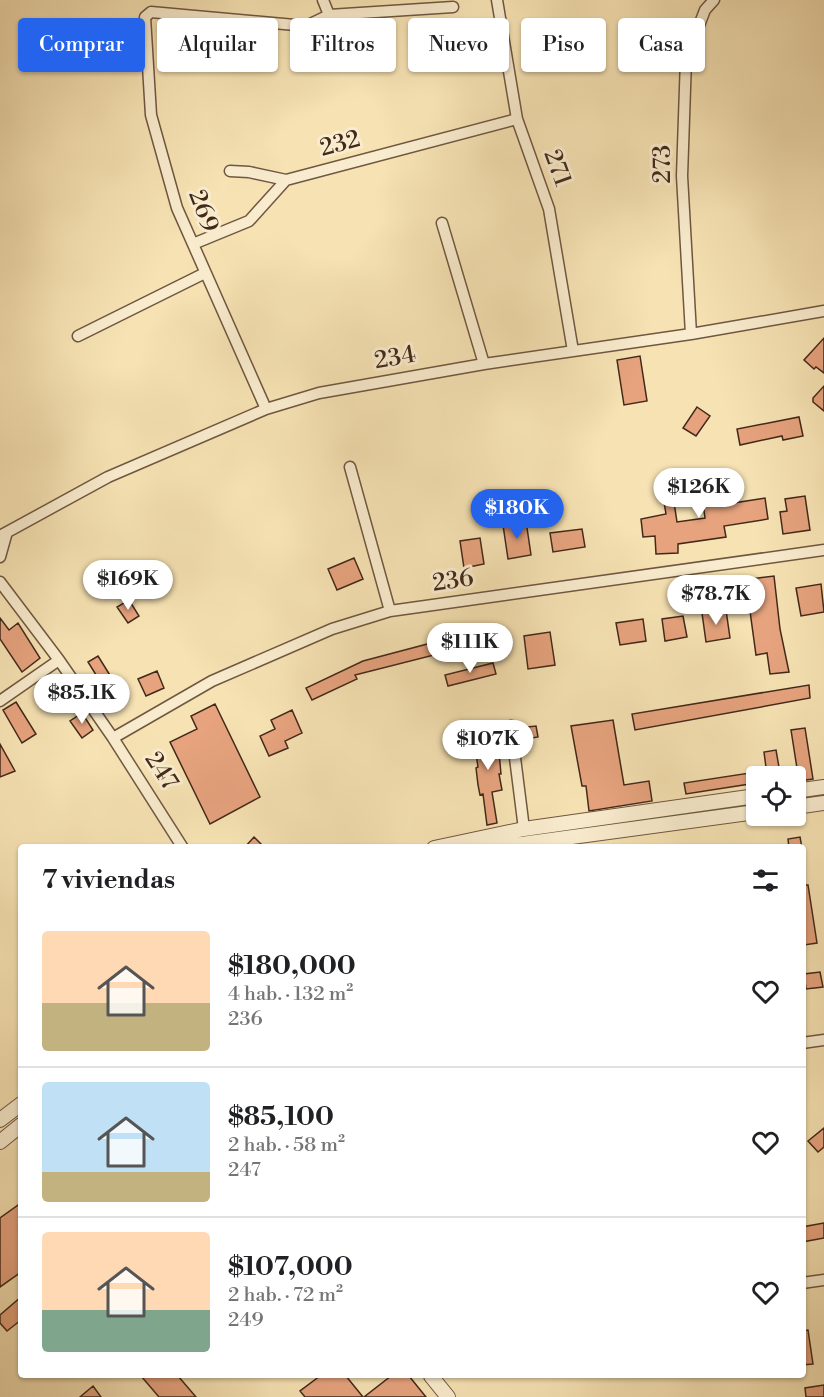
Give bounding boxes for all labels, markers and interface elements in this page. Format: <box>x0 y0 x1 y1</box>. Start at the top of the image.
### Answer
chip: Comprar <box>18 18 145 72</box>
chip: Alquilar <box>157 18 278 72</box>
chip: Filtros <box>290 18 396 72</box>
chip: Nuevo <box>408 18 509 72</box>
chip: Piso <box>521 18 606 72</box>
chip: Casa <box>618 18 705 72</box>
street label: 232 <box>317 124 363 164</box>
street label: 273 <box>648 145 678 183</box>
street label: 271 <box>537 146 578 191</box>
street label: 269 <box>181 186 225 236</box>
street label: 234 <box>372 340 418 376</box>
pin: $126K <box>657 468 741 519</box>
text: $126K <box>667 475 731 500</box>
pin: $180K <box>475 489 559 540</box>
text: $180K <box>485 496 549 521</box>
pin: $169K <box>86 560 170 611</box>
street label: 236 <box>430 563 476 599</box>
text: $169K <box>97 567 159 592</box>
pin: $78.7K <box>667 575 765 626</box>
text: $78.7K <box>681 582 751 607</box>
pin: $111K <box>428 623 512 674</box>
text: $111K <box>441 630 499 655</box>
pin: $85.1K <box>33 674 131 725</box>
text: $85.1K <box>48 681 116 706</box>
pin: $107K <box>446 720 530 771</box>
text: $107K <box>456 727 520 752</box>
street label: 247 <box>138 746 184 796</box>
map controls <box>746 766 806 826</box>
button: locate <box>746 766 806 826</box>
text: 7 viviendas <box>42 864 175 896</box>
icon: filters <box>749 864 782 897</box>
text: $180,000 <box>228 950 356 982</box>
icon: home <box>90 955 162 1027</box>
icon: heart <box>749 975 782 1008</box>
text: 4 hab. · 132 m² <box>228 982 353 1007</box>
text: 236 <box>228 1007 263 1032</box>
text: $85,100 <box>228 1101 334 1133</box>
icon: home <box>90 1106 162 1178</box>
icon: heart <box>749 1126 782 1159</box>
text: 2 hab. · 58 m² <box>228 1133 345 1158</box>
text: 247 <box>228 1158 261 1183</box>
text: $107,000 <box>228 1251 353 1283</box>
icon: home <box>90 1256 162 1328</box>
icon: heart <box>749 1276 782 1309</box>
text: 2 hab. · 72 m² <box>228 1283 343 1308</box>
text: 249 <box>228 1308 264 1333</box>

